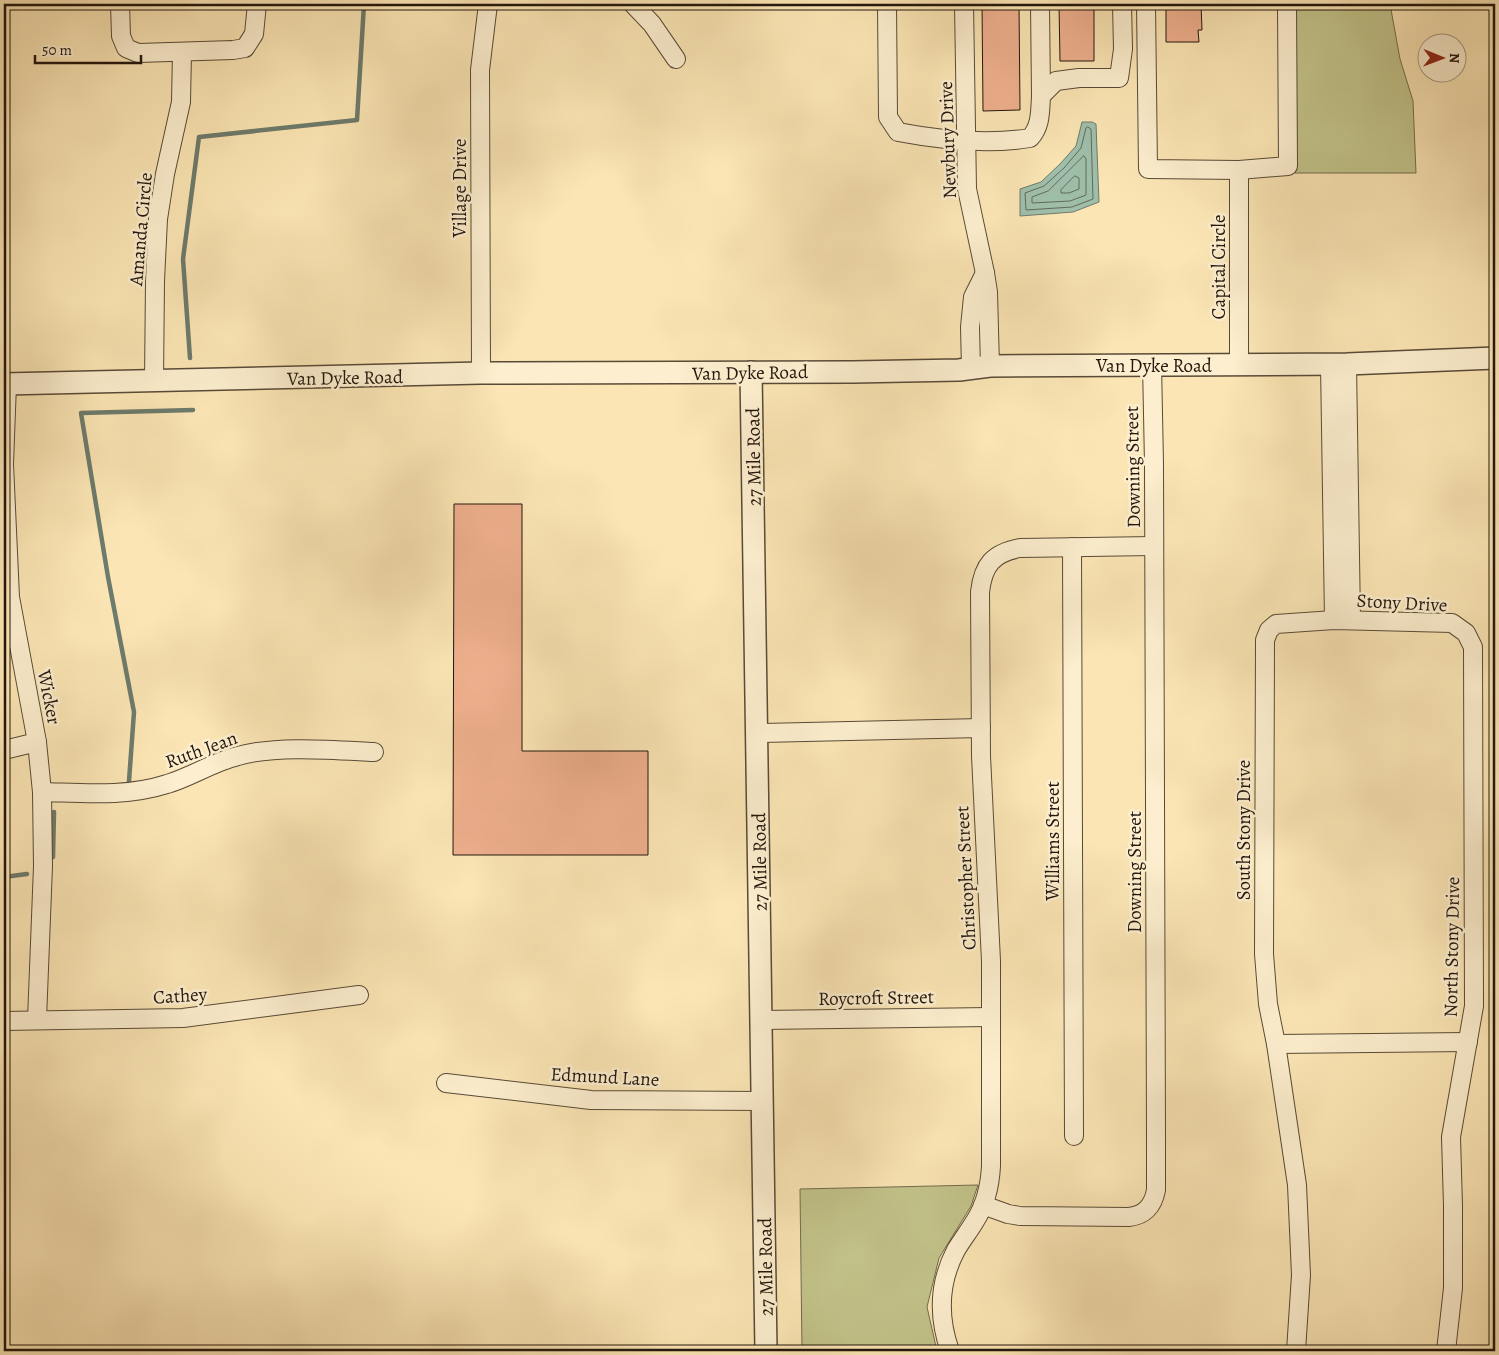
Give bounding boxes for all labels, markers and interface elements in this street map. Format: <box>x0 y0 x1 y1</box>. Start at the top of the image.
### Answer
scale bar <box>35 32 141 64</box>
north arrow <box>1416 32 1466 82</box>
text: 50 m <box>42 40 72 60</box>
text: N <box>1445 53 1464 63</box>
street label: Newbury Drive <box>933 81 963 199</box>
street label: Village Drive <box>447 139 473 238</box>
street label: Amanda Circle <box>123 171 159 288</box>
street label: Capital Circle <box>1206 215 1232 319</box>
street label: Van Dyke Road <box>1095 353 1213 379</box>
street label: Van Dyke Road <box>691 359 809 387</box>
street label: Van Dyke Road <box>286 364 404 392</box>
street label: Downing Street <box>1119 406 1147 528</box>
street label: 27 Mile Road <box>740 407 768 506</box>
street label: Stony Drive <box>1356 588 1448 618</box>
street label: Wicker <box>31 667 67 727</box>
street label: Ruth Jean <box>162 725 241 775</box>
street label: South Stony Drive <box>1231 760 1257 900</box>
street label: Williams Street <box>1040 781 1066 902</box>
street label: Christopher Street <box>949 805 983 951</box>
street label: Downing Street <box>1122 811 1148 933</box>
street label: 27 Mile Road <box>746 812 774 911</box>
street label: North Stony Drive <box>1438 876 1466 1018</box>
street label: Cathey <box>152 981 209 1011</box>
street label: Roycroft Street <box>818 984 934 1012</box>
street label: Edmund Lane <box>550 1061 660 1093</box>
street label: 27 Mile Road <box>752 1217 780 1316</box>

